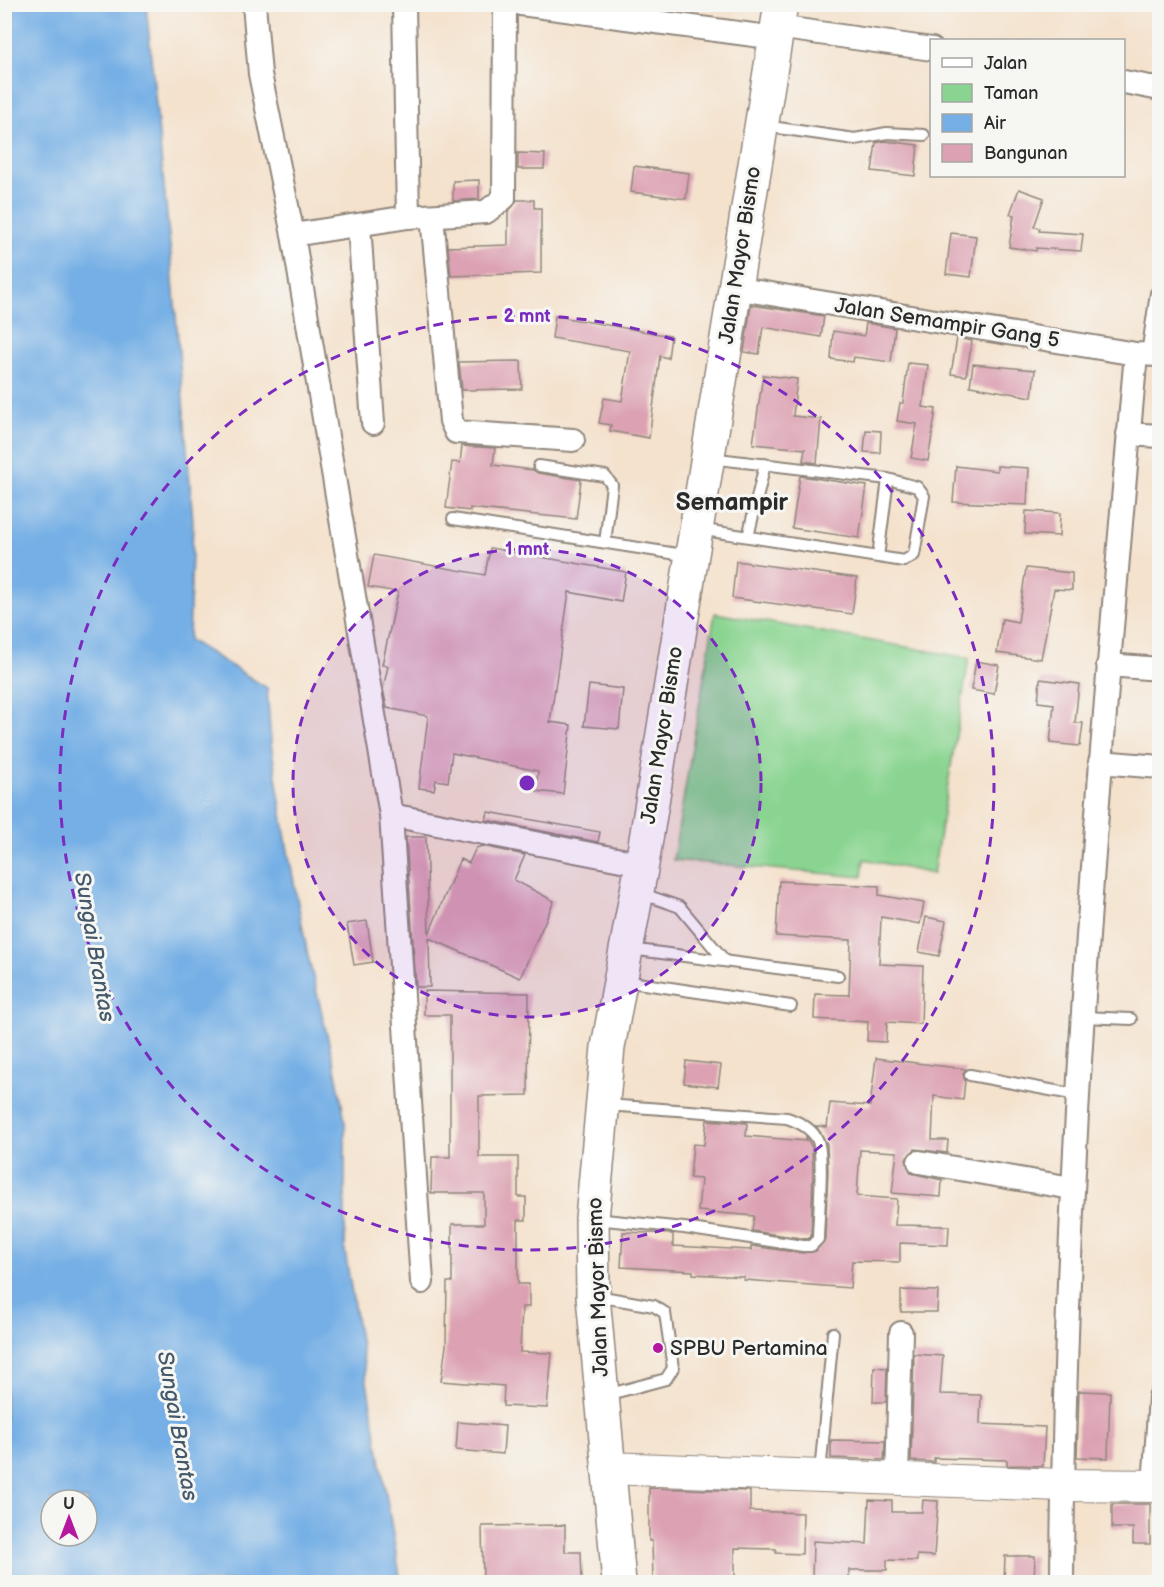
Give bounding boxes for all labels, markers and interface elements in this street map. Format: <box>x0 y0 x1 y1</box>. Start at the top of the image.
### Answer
legend <box>930 39 1125 177</box>
text: Jalan <box>984 53 1027 74</box>
text: Taman <box>984 83 1038 104</box>
text: Air <box>984 113 1006 134</box>
text: Bangunan <box>984 143 1068 164</box>
street label: Jalan Mayor Bismo <box>714 164 766 346</box>
street label: Jalan Semampir Gang 5 <box>833 293 1061 353</box>
text: 2 mnt <box>503 306 551 327</box>
district label: Semampir <box>676 488 789 517</box>
text: 1 mnt <box>505 539 549 560</box>
street label: Jalan Mayor Bismo <box>636 644 688 826</box>
centre of rings <box>517 773 537 793</box>
water label: Sungai Brantas <box>68 870 120 1024</box>
street label: Jalan Mayor Bismo <box>582 1197 614 1377</box>
place label: SPBU Pertamina <box>670 1336 828 1361</box>
marker: SPBU Pertamina <box>651 1341 665 1355</box>
water label: Sungai Brantas <box>151 1349 203 1503</box>
north arrow <box>39 1488 99 1548</box>
text: U <box>63 1495 75 1514</box>

